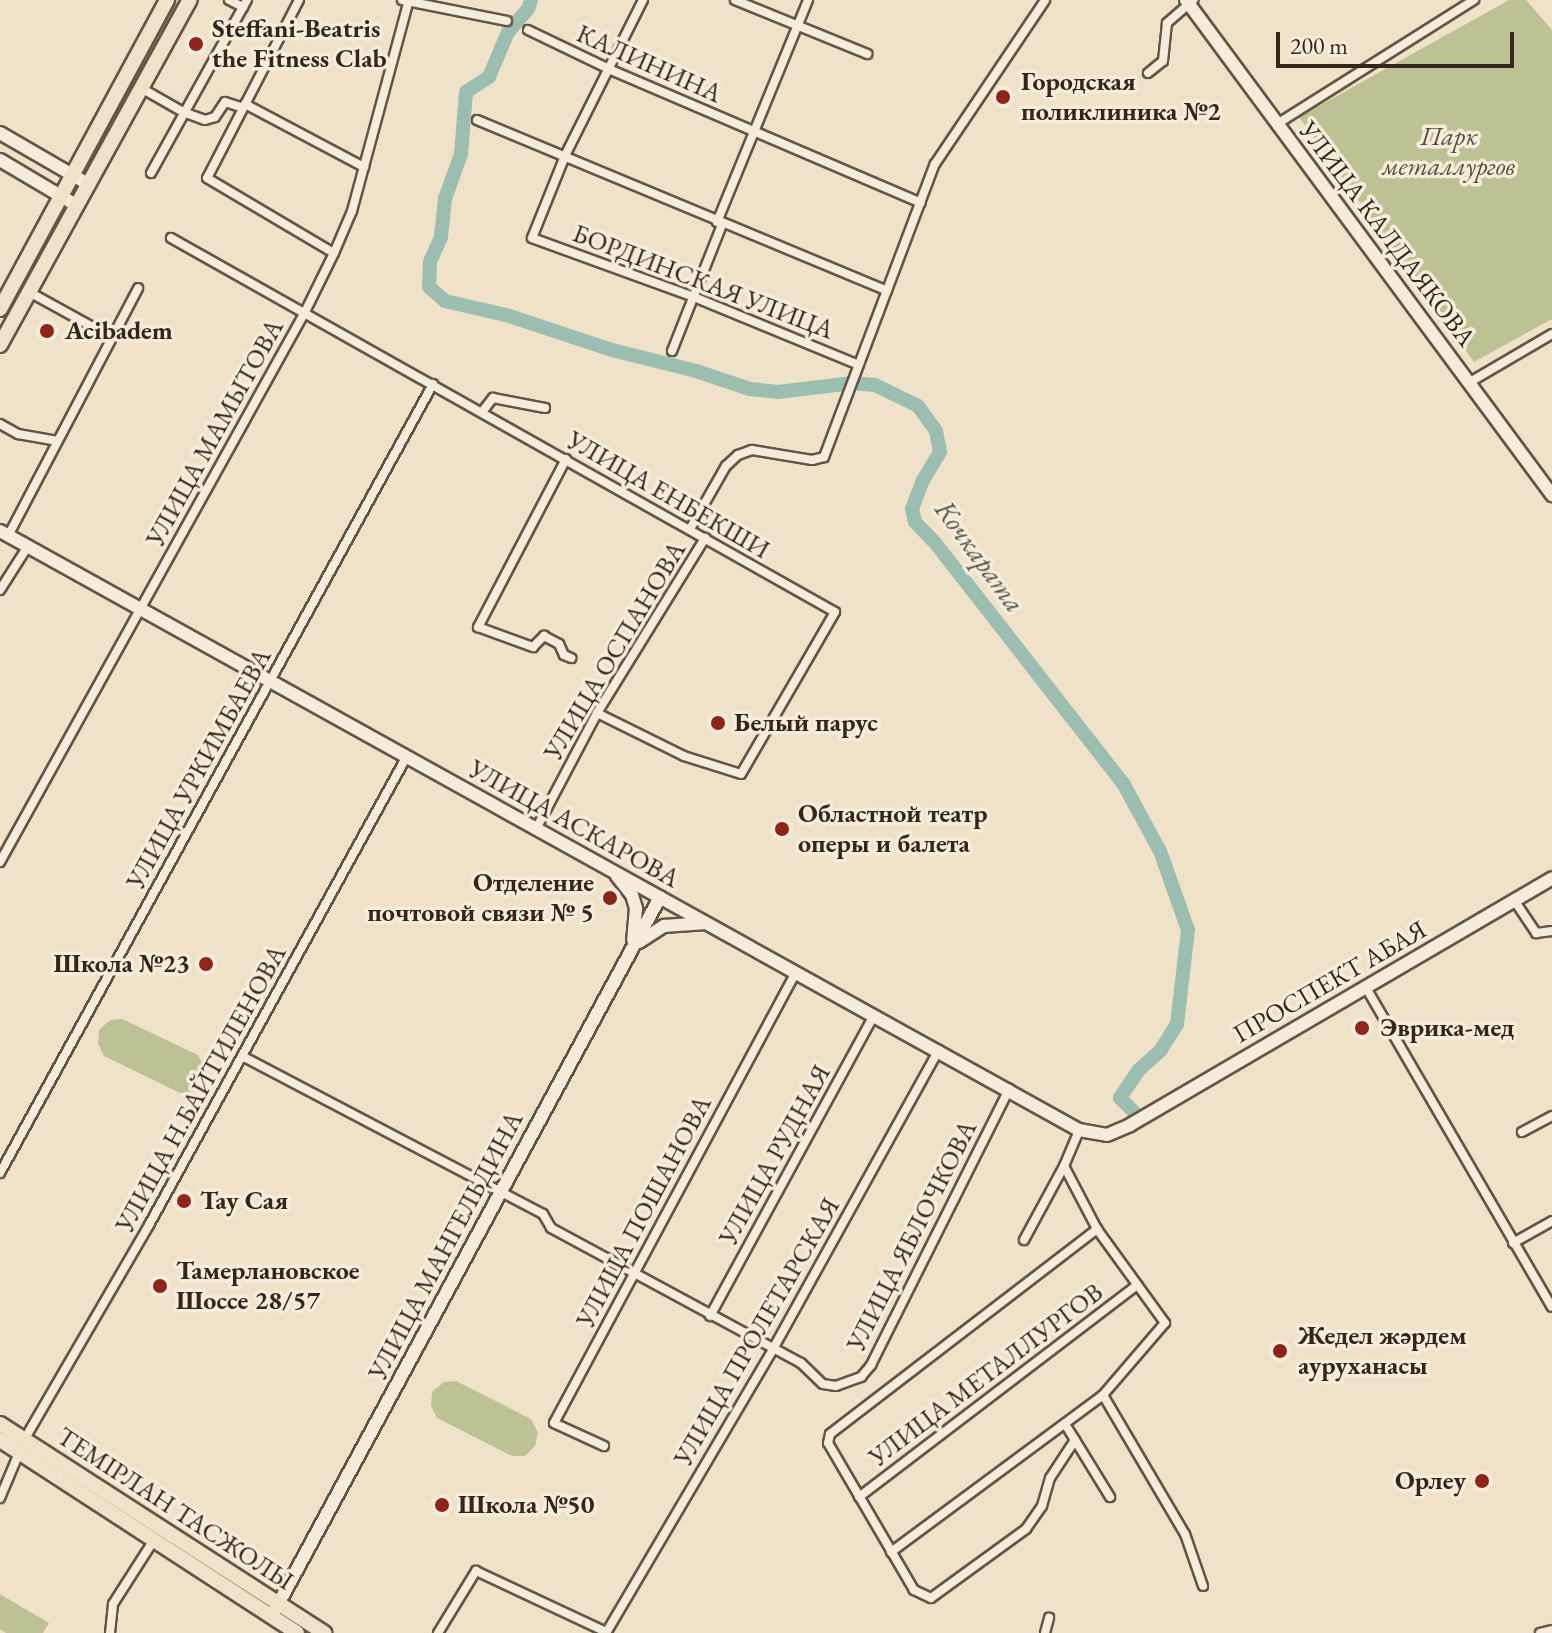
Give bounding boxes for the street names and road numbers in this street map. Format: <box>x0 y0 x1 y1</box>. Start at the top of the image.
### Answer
street label: КАЛИНИНА <box>572 18 726 110</box>
street label: УЛИЦА КАЛДАЯКОВА <box>1292 115 1482 353</box>
street label: БОРДИНСКАЯ УЛИЦА <box>568 218 838 346</box>
street label: УЛИЦА МАМЫТОВА <box>140 314 290 552</box>
street label: УЛИЦА ЕНБЕКШИ <box>561 424 775 566</box>
street label: УЛИЦА ОСПАНОВА <box>537 536 693 766</box>
street label: УЛИЦА УРКИМБАЕВА <box>120 643 278 895</box>
street label: УЛИЦА АСКАРОВА <box>463 753 685 895</box>
street label: ПРОСПЕКТ АБАЯ <box>1228 914 1432 1050</box>
street label: УЛИЦА Н.БАЙТИЛЕНОВА <box>109 940 293 1238</box>
street label: УЛИЦА РУДНАЯ <box>713 1059 837 1251</box>
street label: УЛИЦА ПОШАНОВА <box>570 1091 718 1333</box>
street label: УЛИЦА МАНГЕЛЬДИНА <box>362 1106 530 1386</box>
street label: УЛИЦА ЯБЛОЧКОВА <box>840 1115 984 1357</box>
street label: УЛИЦА ПРОЛЕТАРСКАЯ <box>667 1192 847 1472</box>
street label: УЛИЦА МЕТАЛЛУРГОВ <box>863 1277 1109 1473</box>
street label: ТЕМІРЛАН ТАСЖОЛЫ <box>51 1421 299 1597</box>

